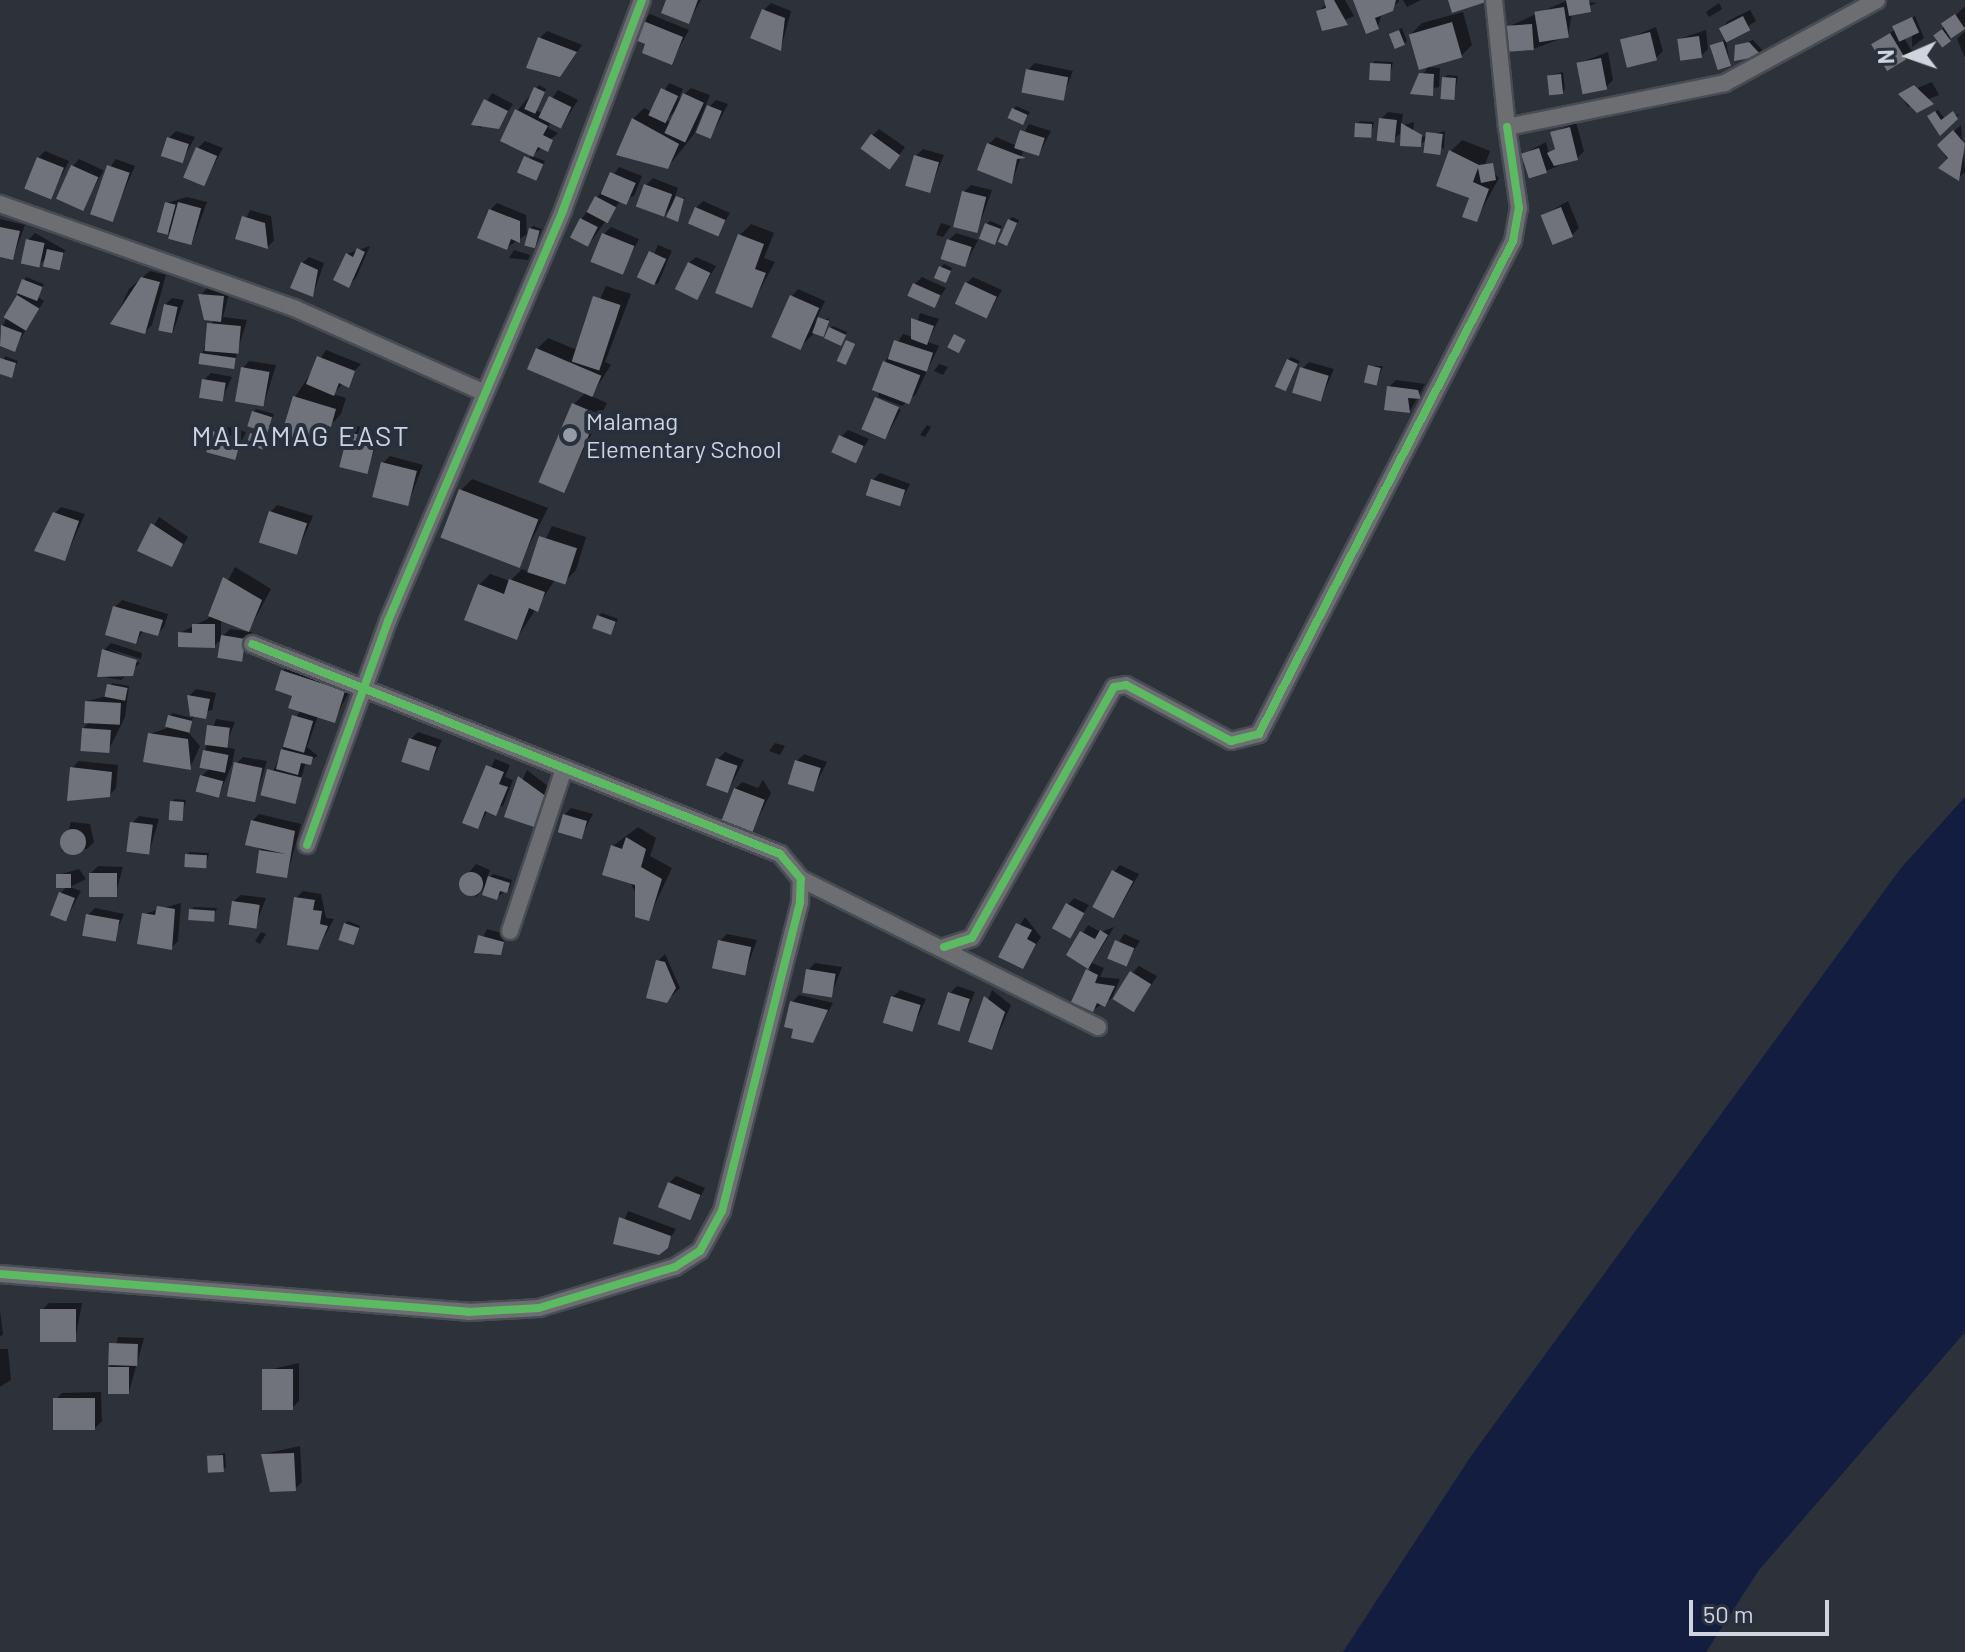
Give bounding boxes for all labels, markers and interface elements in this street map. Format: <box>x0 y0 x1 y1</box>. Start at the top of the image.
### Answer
north arrow <box>1869 16 1949 96</box>
text: N <box>1872 49 1898 65</box>
place label: Malamag Elementary School <box>586 407 781 463</box>
district label: MALAMAG EAST <box>191 418 411 452</box>
marker: Malamag Elementary School <box>561 426 579 444</box>
scale bar <box>1693 1584 1833 1634</box>
text: 50 m <box>1703 1599 1754 1628</box>

